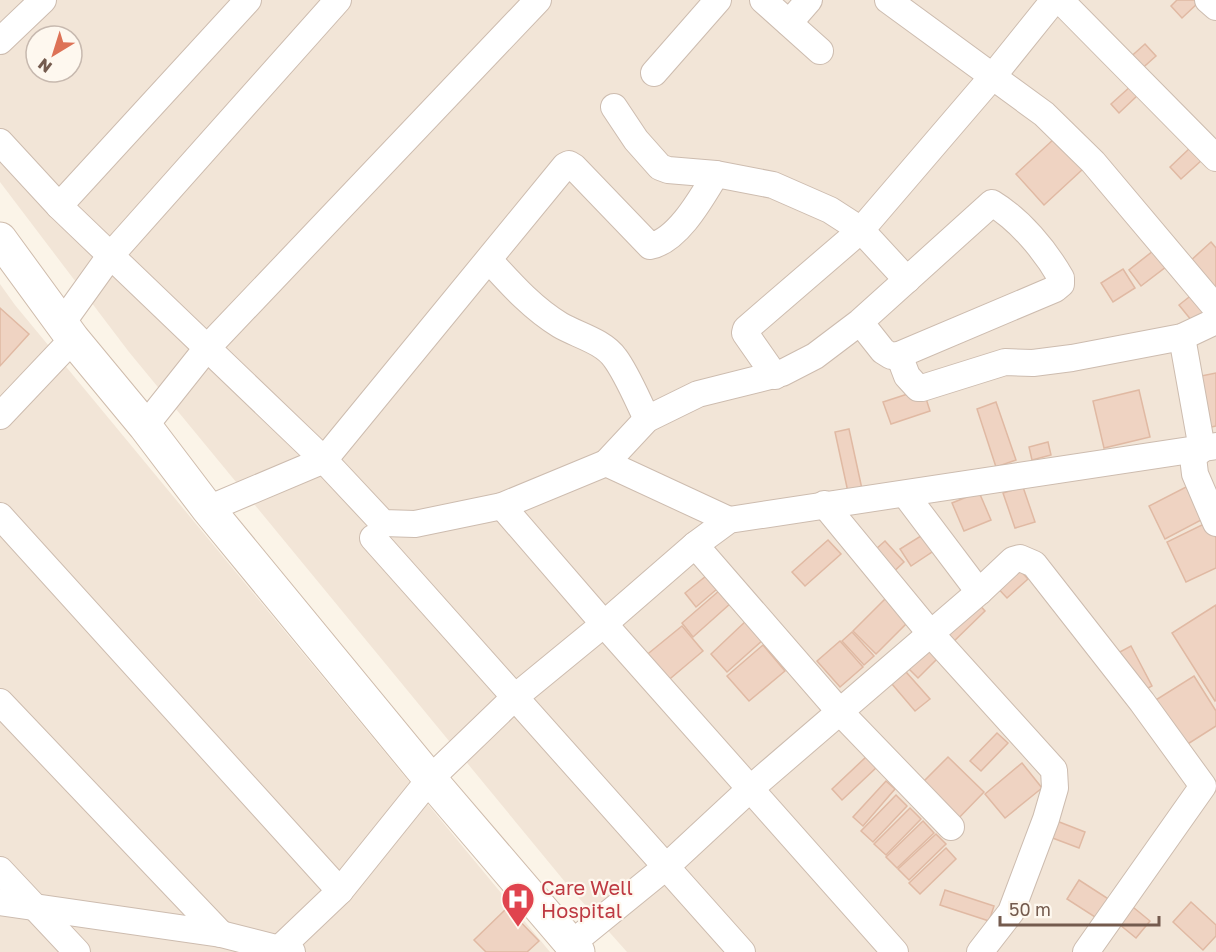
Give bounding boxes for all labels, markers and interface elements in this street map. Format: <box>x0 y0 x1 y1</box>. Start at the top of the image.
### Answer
north arrow <box>24 24 84 84</box>
text: N <box>34 54 56 77</box>
place label: Care Well Hospital <box>541 875 633 922</box>
hospital icon: Care Well Hospital <box>500 881 536 928</box>
scale bar <box>1000 889 1159 927</box>
text: 50 m <box>1009 898 1051 920</box>

